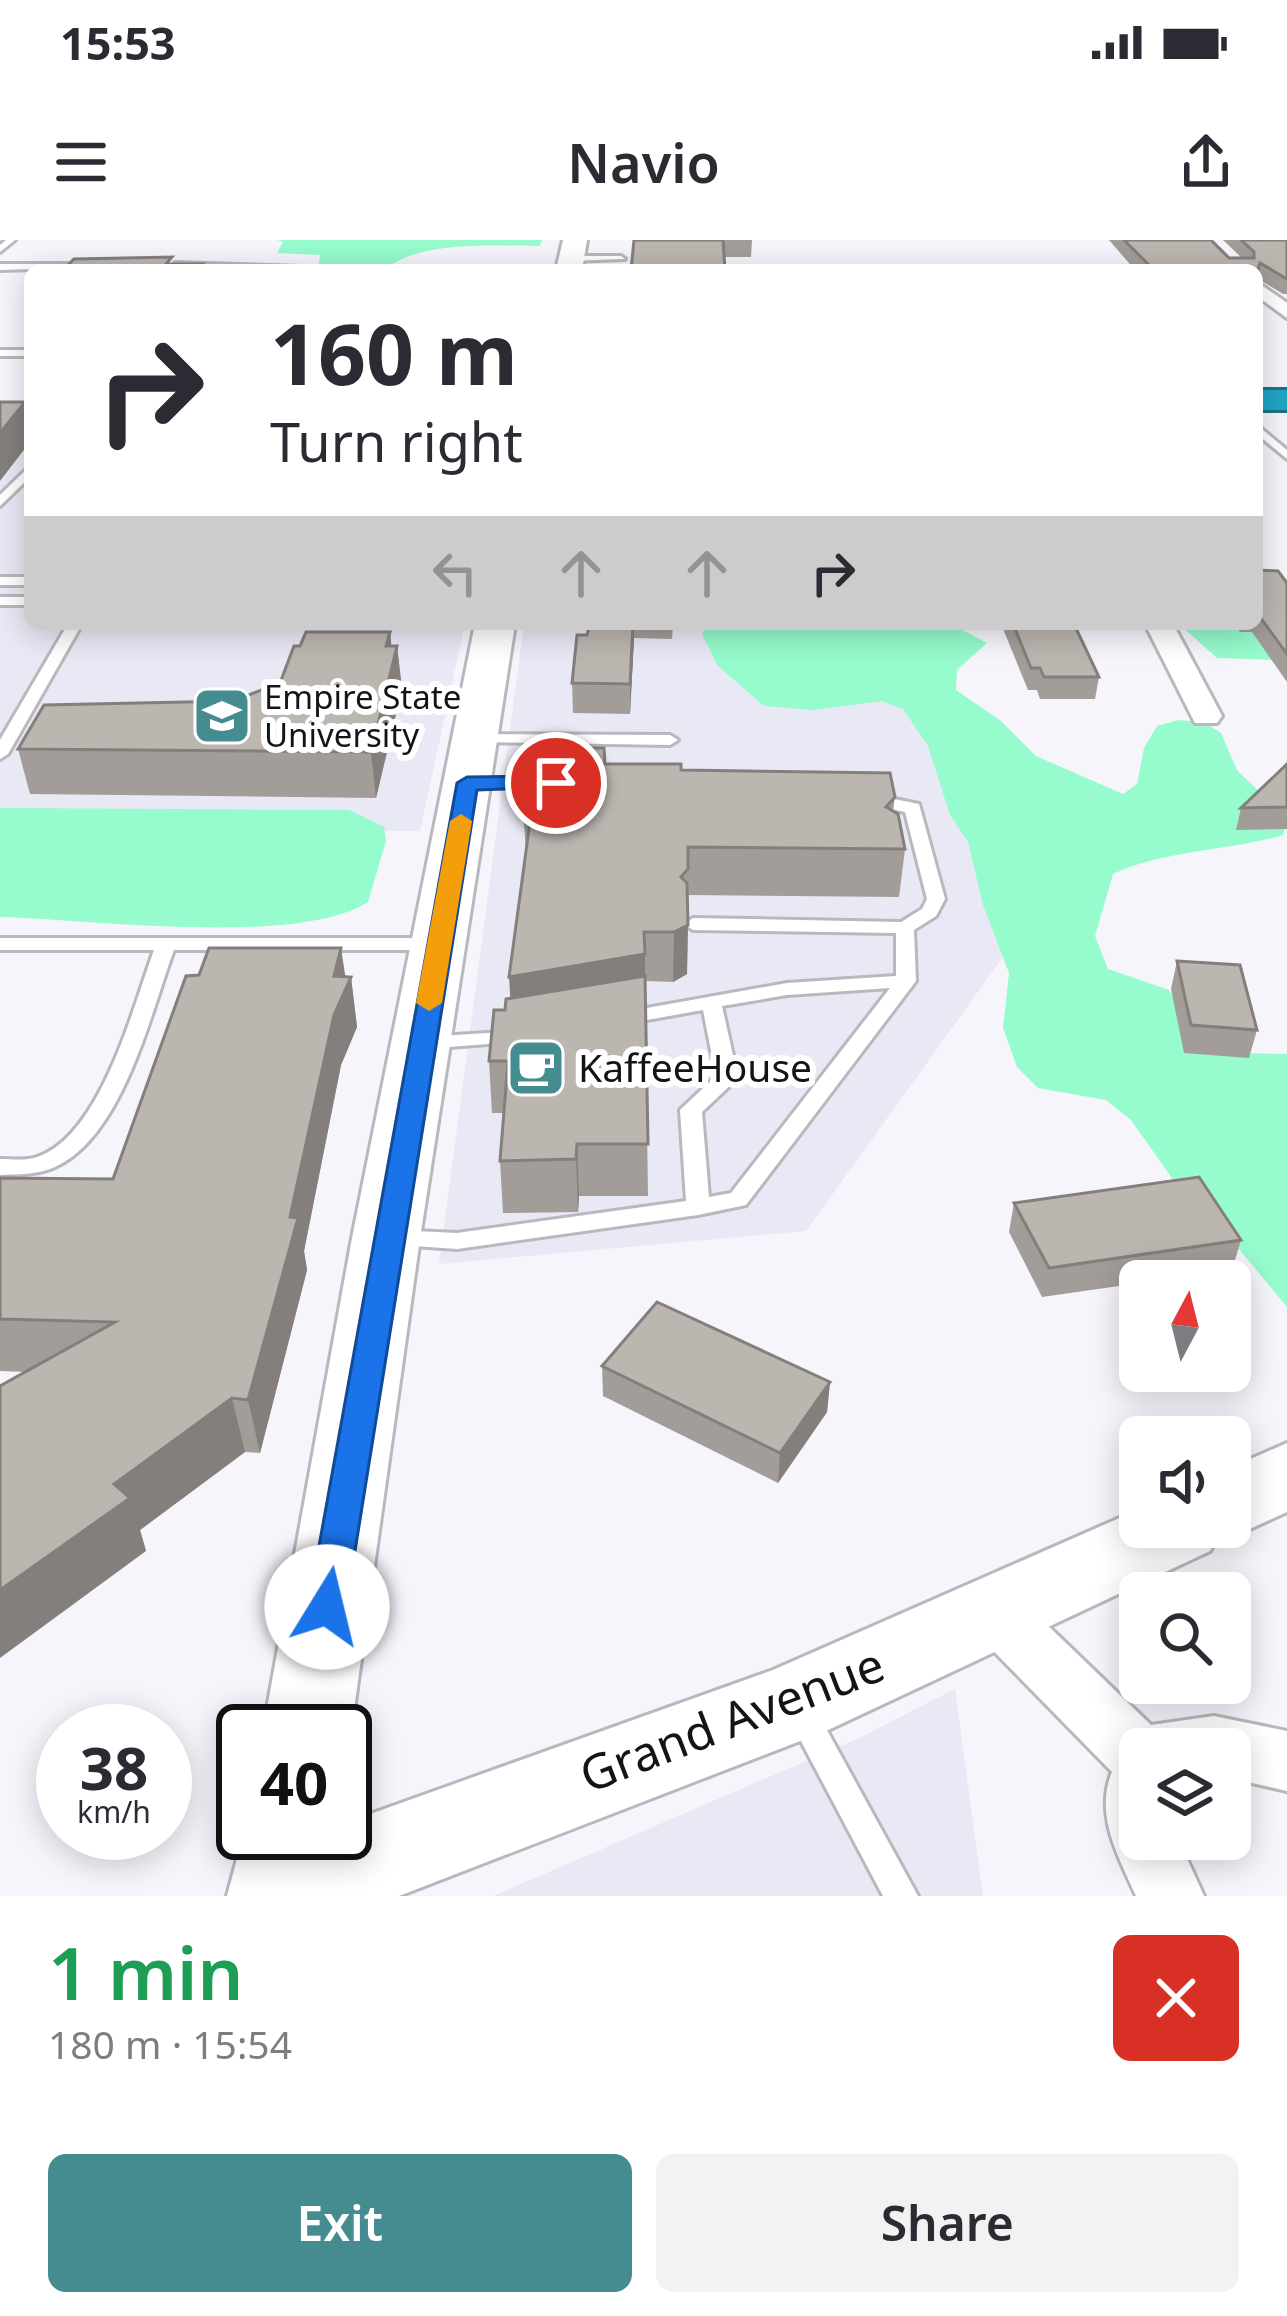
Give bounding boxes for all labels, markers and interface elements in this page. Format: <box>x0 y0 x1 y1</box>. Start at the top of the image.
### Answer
text: 15:53 <box>60 12 176 73</box>
text: Navio <box>567 125 720 199</box>
icon: menu <box>48 129 114 195</box>
icon: share <box>1173 129 1239 195</box>
text: 160 m <box>270 295 518 410</box>
icon: right <box>72 312 228 468</box>
text: Turn right <box>270 404 523 478</box>
icon: left <box>422 540 488 606</box>
icon: ahead <box>548 540 614 606</box>
icon: ahead <box>674 540 740 606</box>
icon: right <box>800 540 866 606</box>
place label: Empire State University <box>264 674 461 757</box>
school or university icon: Empire State University <box>191 685 253 747</box>
pin <box>505 732 607 834</box>
icon: arrive <box>523 750 589 816</box>
cafe icon: KaffeeHouse <box>505 1037 567 1099</box>
place label: KaffeeHouse <box>578 1040 812 1093</box>
north arrow <box>1119 1260 1251 1392</box>
map controls <box>1119 1260 1251 1860</box>
button: sound <box>1119 1416 1251 1548</box>
position arrow <box>264 1544 390 1670</box>
button: search <box>1119 1572 1251 1704</box>
street label: Grand Avenue <box>570 1631 893 1806</box>
speed limit sign: 40 <box>216 1704 372 1860</box>
text: 38 <box>80 1726 148 1808</box>
button: layers <box>1119 1728 1251 1860</box>
text: km/h <box>77 1791 151 1832</box>
text: 1 min <box>48 1923 243 2021</box>
button: close <box>1113 1935 1239 2061</box>
text: 180 m · 15:54 <box>48 2017 292 2070</box>
button: Exit <box>48 2154 632 2292</box>
button: Share <box>656 2154 1239 2292</box>

